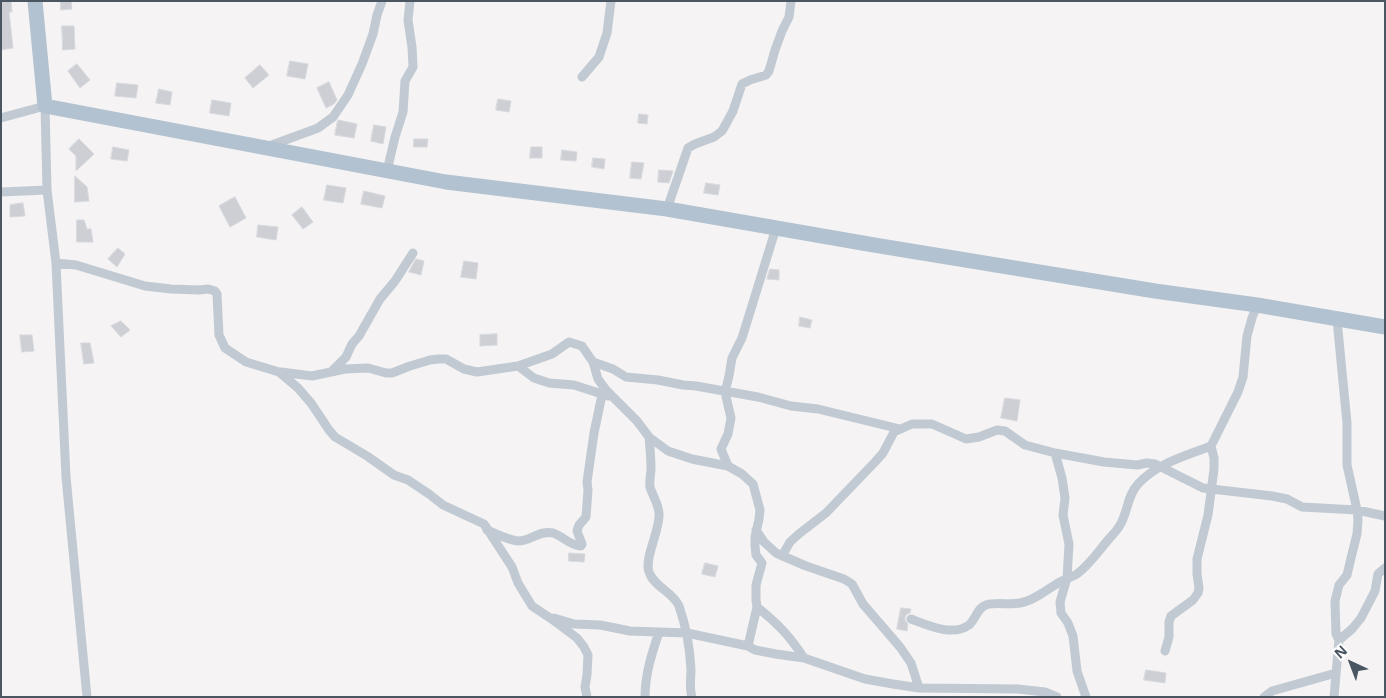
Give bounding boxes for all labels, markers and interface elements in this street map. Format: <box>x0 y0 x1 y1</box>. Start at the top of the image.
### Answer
north arrow <box>1326 638 1376 688</box>
text: N <box>1330 641 1351 663</box>

